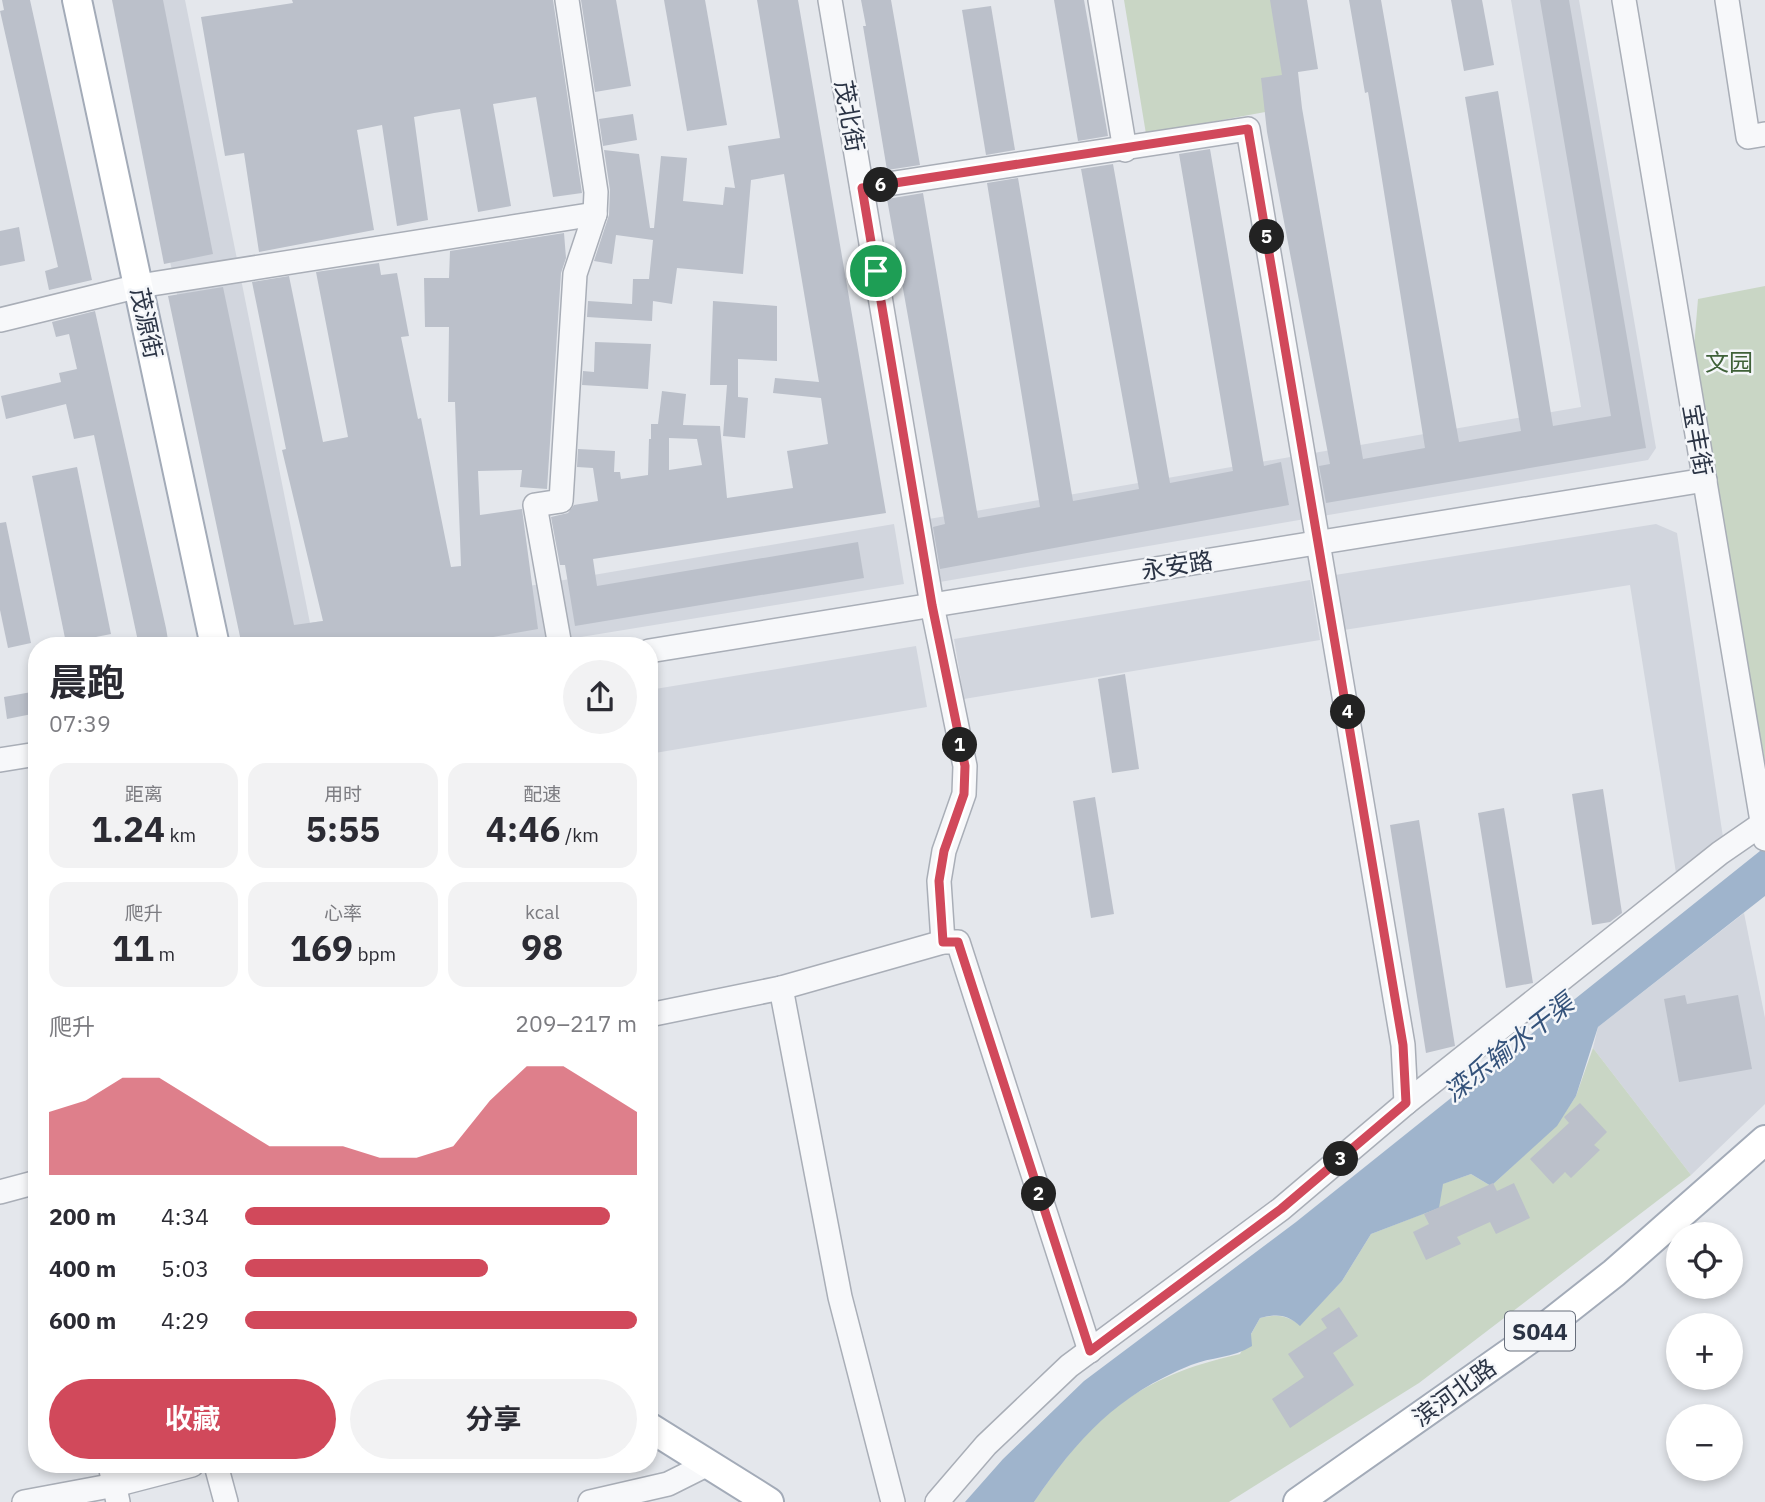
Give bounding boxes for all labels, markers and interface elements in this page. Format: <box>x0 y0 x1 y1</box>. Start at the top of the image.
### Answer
street label: 茂北街 <box>828 78 872 154</box>
pin: 6 <box>864 168 898 202</box>
text: 6 <box>875 172 886 196</box>
pin: 5 <box>1250 219 1284 254</box>
text: 5 <box>1261 224 1272 248</box>
pin <box>846 241 906 301</box>
icon: arrive <box>857 252 895 290</box>
street label: 茂源街 <box>124 284 170 362</box>
park label: 文园 <box>1705 346 1753 378</box>
street label: 宝丰街 <box>1676 402 1720 478</box>
street label: 永安路 <box>1139 544 1215 586</box>
text: 晨跑 <box>49 657 125 706</box>
button: share <box>563 660 637 734</box>
pin: 4 <box>1330 694 1366 730</box>
text: 4 <box>1342 699 1353 723</box>
text: 07:39 <box>49 708 111 738</box>
pin: 1 <box>942 728 978 762</box>
text: 1 <box>954 732 965 756</box>
text: 距离 <box>125 782 163 806</box>
text: 用时 <box>324 782 362 806</box>
text: 配速 <box>523 782 561 806</box>
text: 1.24 <box>91 806 165 852</box>
text: 5:55 <box>306 806 380 852</box>
text: 4:46 <box>486 806 560 852</box>
text: km <box>165 823 196 847</box>
text: /km <box>560 823 599 847</box>
text: kcal <box>525 900 560 924</box>
text: 爬升 <box>125 901 163 925</box>
text: 心率 <box>324 901 362 925</box>
text: 98 <box>521 924 563 970</box>
text: 11 <box>112 925 154 971</box>
text: 169 <box>290 925 353 971</box>
text: m <box>154 942 175 966</box>
text: bpm <box>353 942 396 966</box>
water label: 滦乐输水干渠 <box>1436 983 1583 1108</box>
text: 209–217 m <box>515 1008 637 1038</box>
text: 爬升 <box>49 1011 95 1041</box>
pin: 3 <box>1324 1142 1358 1176</box>
text: 3 <box>1335 1146 1346 1170</box>
pin: 2 <box>1021 1176 1056 1212</box>
text: 2 <box>1033 1181 1044 1205</box>
text: 200 m <box>49 1201 116 1231</box>
text: 4:34 <box>161 1201 209 1231</box>
map controls <box>1666 1222 1743 1481</box>
button: locate <box>1666 1222 1743 1299</box>
text: 400 m <box>49 1253 116 1283</box>
text: 5:03 <box>161 1253 209 1283</box>
text: 600 m <box>49 1305 116 1335</box>
text: 4:29 <box>161 1305 209 1335</box>
road number: S044 <box>1505 1312 1575 1350</box>
button: + <box>1666 1313 1743 1390</box>
street label: 滨河北路 <box>1406 1351 1502 1433</box>
button: 收藏 <box>49 1379 336 1459</box>
button: 分享 <box>350 1379 637 1459</box>
button: − <box>1666 1404 1743 1481</box>

